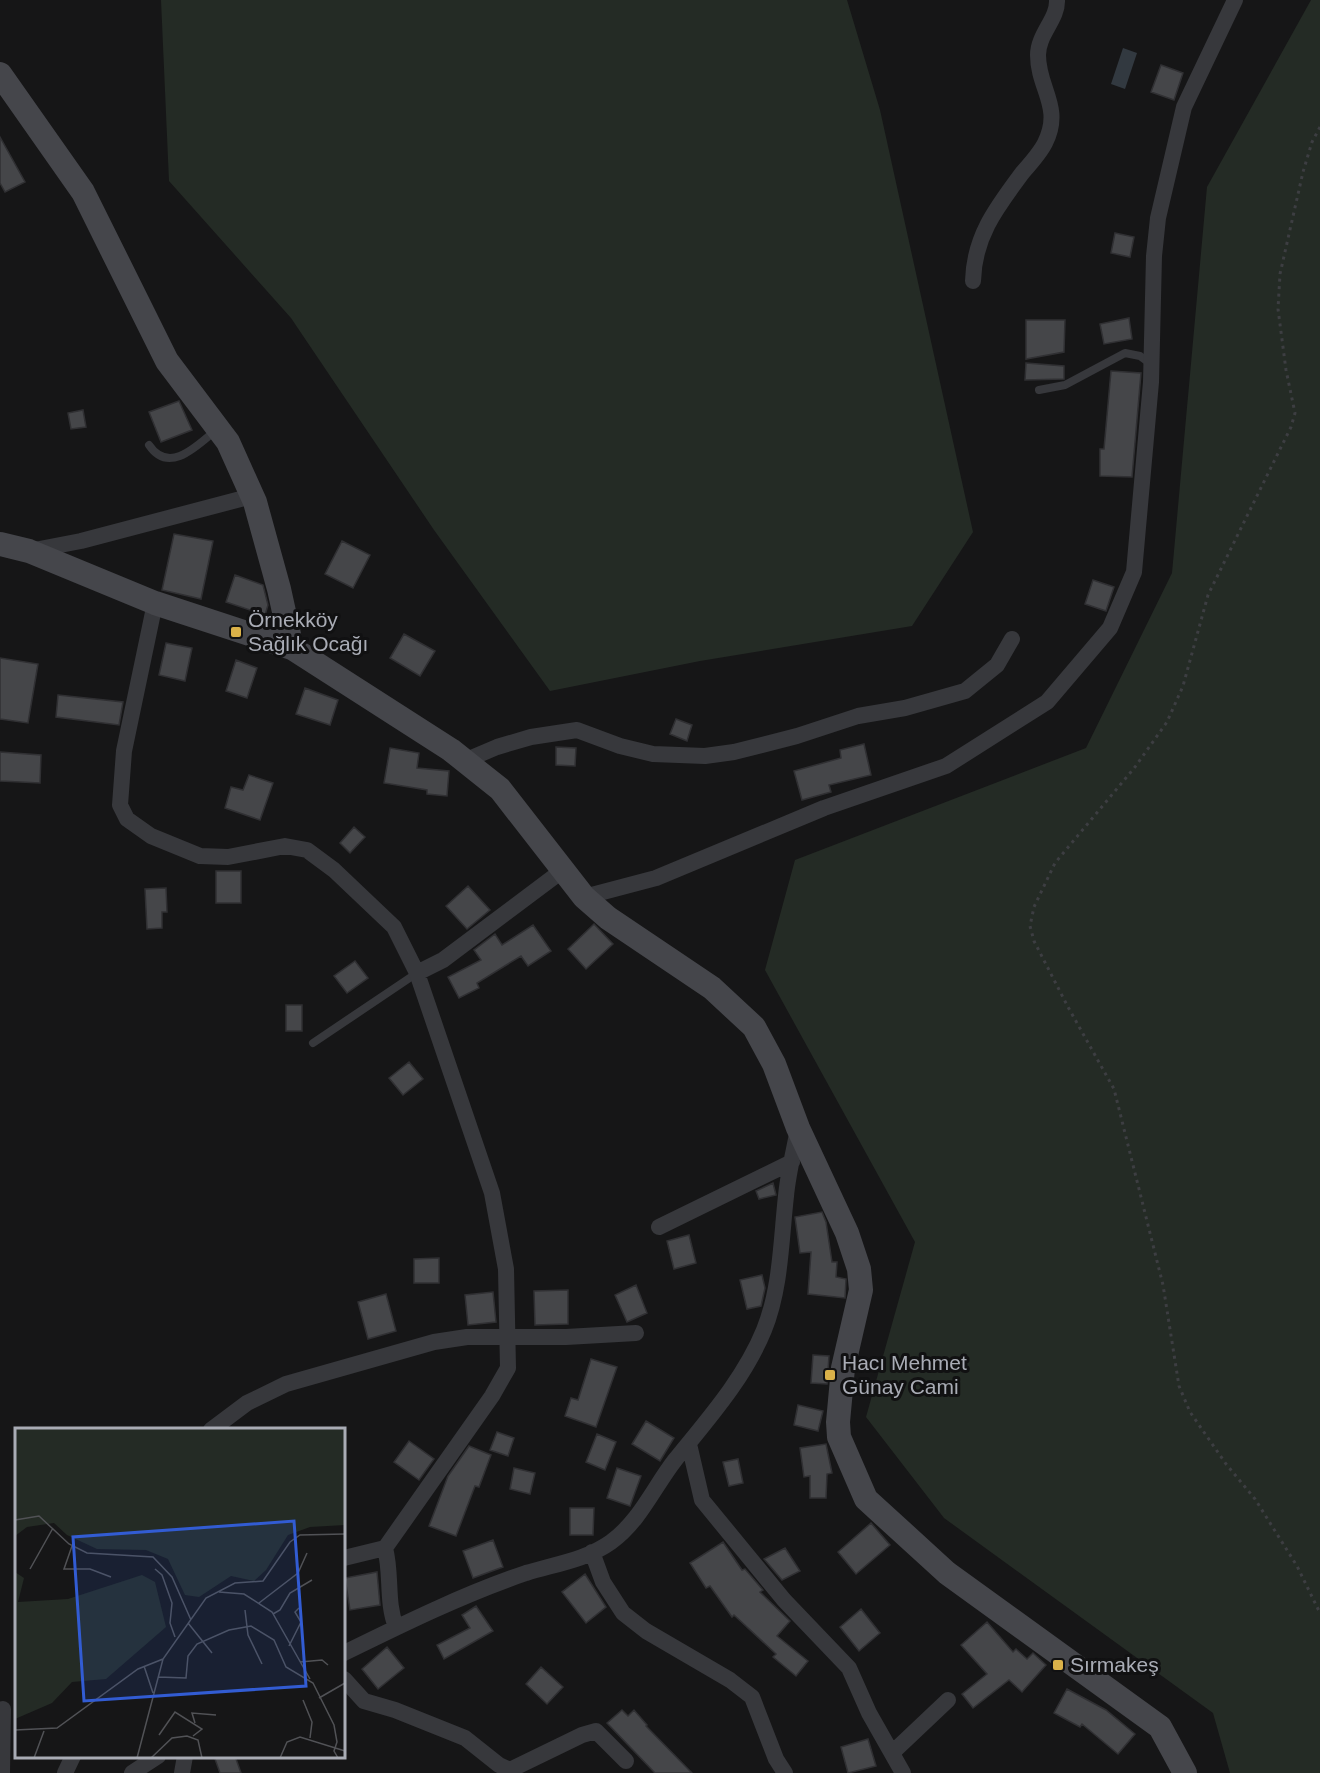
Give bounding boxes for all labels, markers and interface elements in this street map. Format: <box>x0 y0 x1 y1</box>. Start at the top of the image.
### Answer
place label: Örnekköy Sağlık Ocağı <box>248 608 368 655</box>
marker: Örnekköy Sağlık Ocağı <box>229 625 243 639</box>
place label: Hacı Mehmet Günay Cami <box>842 1351 967 1398</box>
marker: Hacı Mehmet Günay Cami <box>823 1368 837 1382</box>
inset map <box>15 1428 345 1758</box>
place label: Sırmakeş <box>1070 1653 1159 1676</box>
marker: Sırmakeş <box>1051 1658 1065 1672</box>

